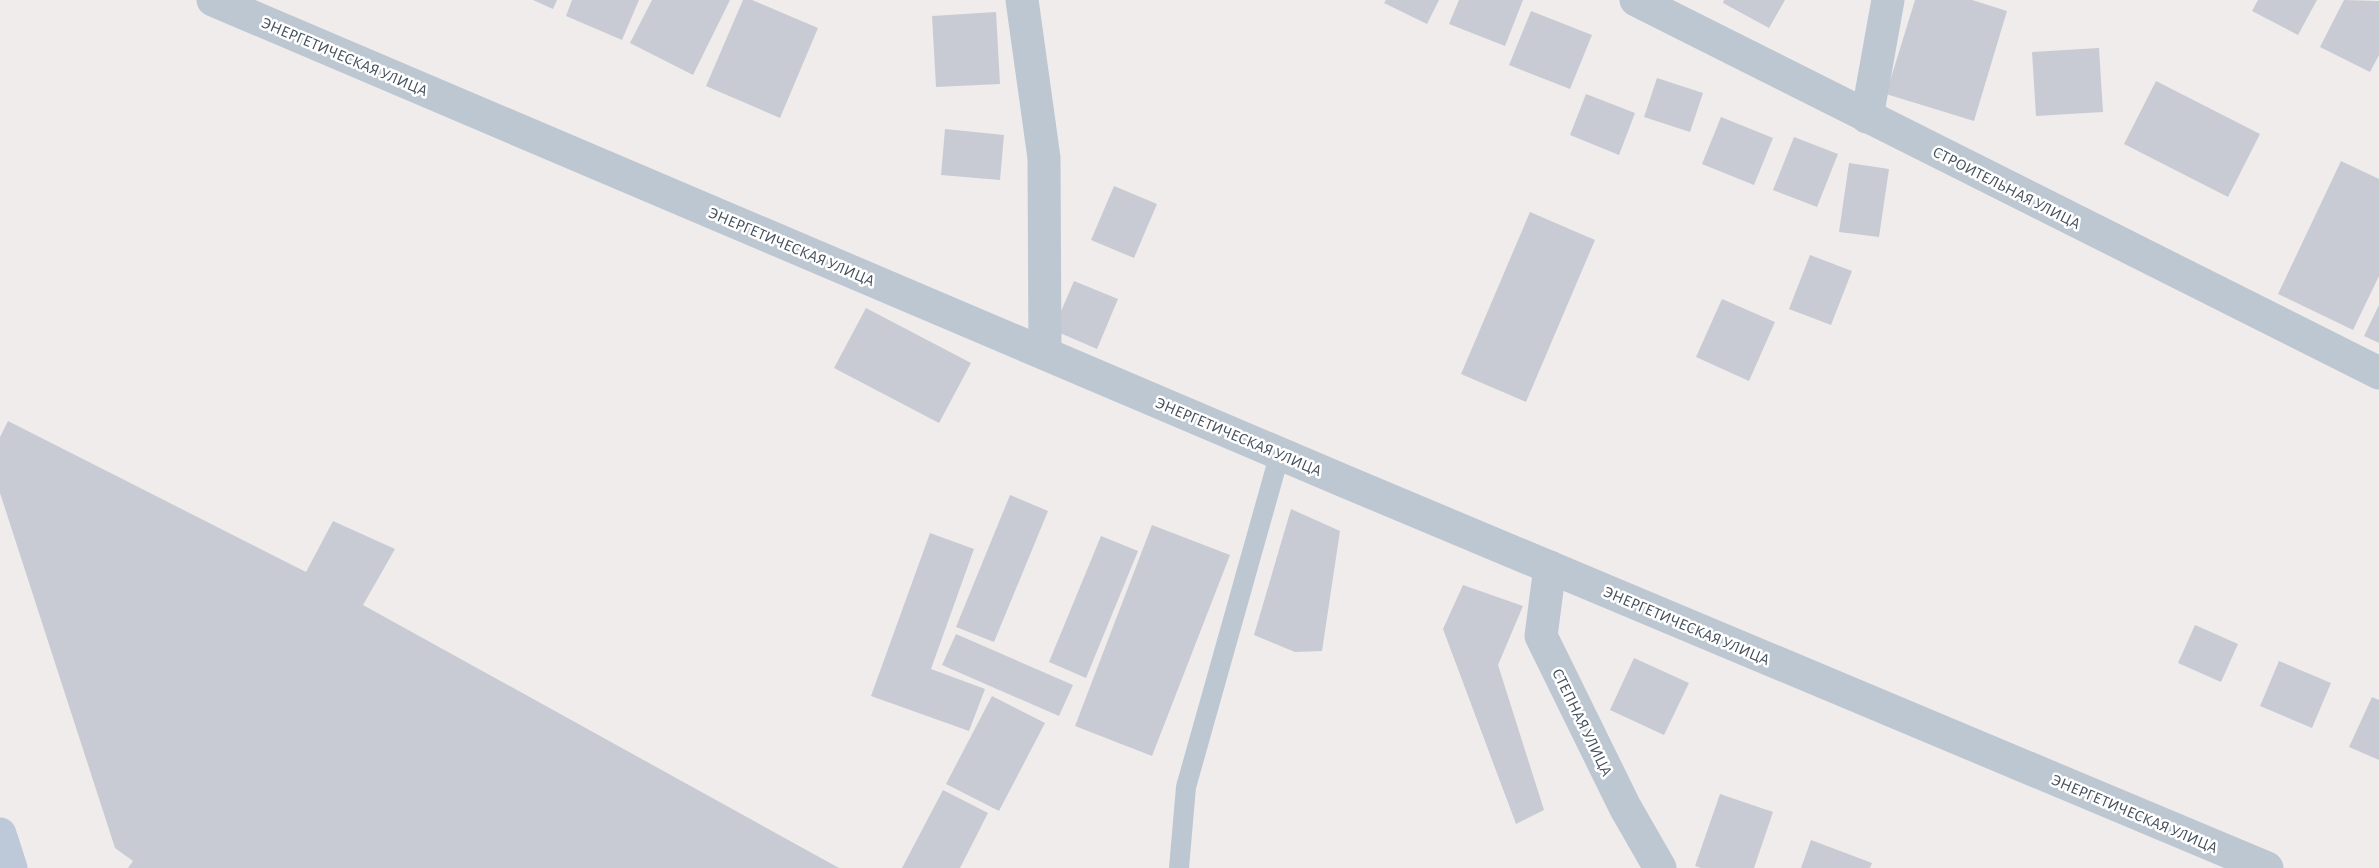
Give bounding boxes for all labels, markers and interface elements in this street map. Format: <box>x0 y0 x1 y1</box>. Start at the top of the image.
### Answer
street label: ЭНЕРГЕТИЧЕСКАЯ УЛИЦА <box>259 15 431 99</box>
street label: СТРОИТЕЛЬНАЯ УЛИЦА <box>1930 144 2083 232</box>
street label: ЭНЕРГЕТИЧЕСКАЯ УЛИЦА <box>706 205 878 289</box>
street label: ЭНЕРГЕТИЧЕСКАЯ УЛИЦА <box>1153 395 1325 479</box>
street label: ЭНЕРГЕТИЧЕСКАЯ УЛИЦА <box>1601 584 1773 668</box>
street label: СТЕПНАЯ УЛИЦА <box>1549 666 1615 779</box>
street label: ЭНЕРГЕТИЧЕСКАЯ УЛИЦА <box>2049 772 2221 856</box>

